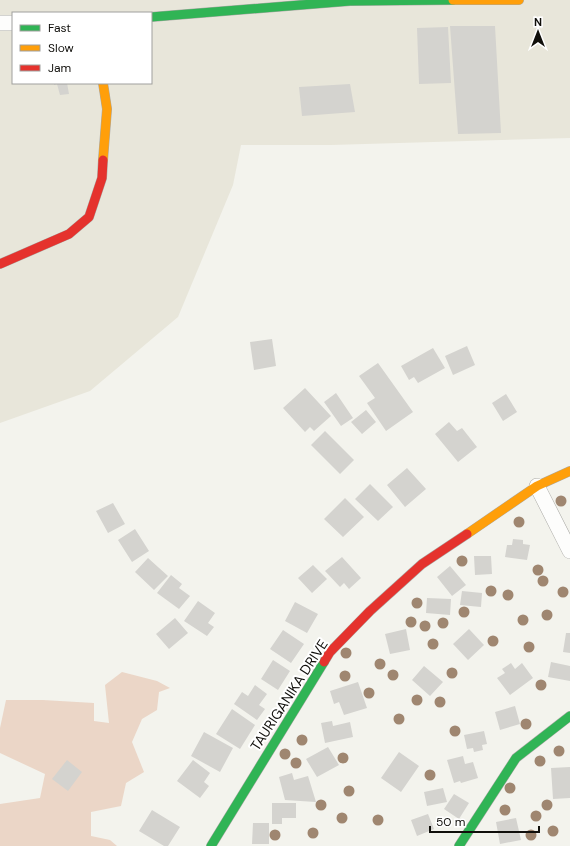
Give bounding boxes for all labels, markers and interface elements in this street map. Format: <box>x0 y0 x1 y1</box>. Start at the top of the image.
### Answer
legend <box>12 12 152 84</box>
north arrow <box>518 12 558 52</box>
text: N <box>534 15 542 29</box>
text: Fast <box>48 20 71 36</box>
text: Slow <box>48 40 74 56</box>
text: Jam <box>48 60 71 76</box>
street label: TAURIGANIKA DRIVE <box>246 636 332 754</box>
scale bar <box>430 808 539 834</box>
text: 50 m <box>436 814 465 830</box>

